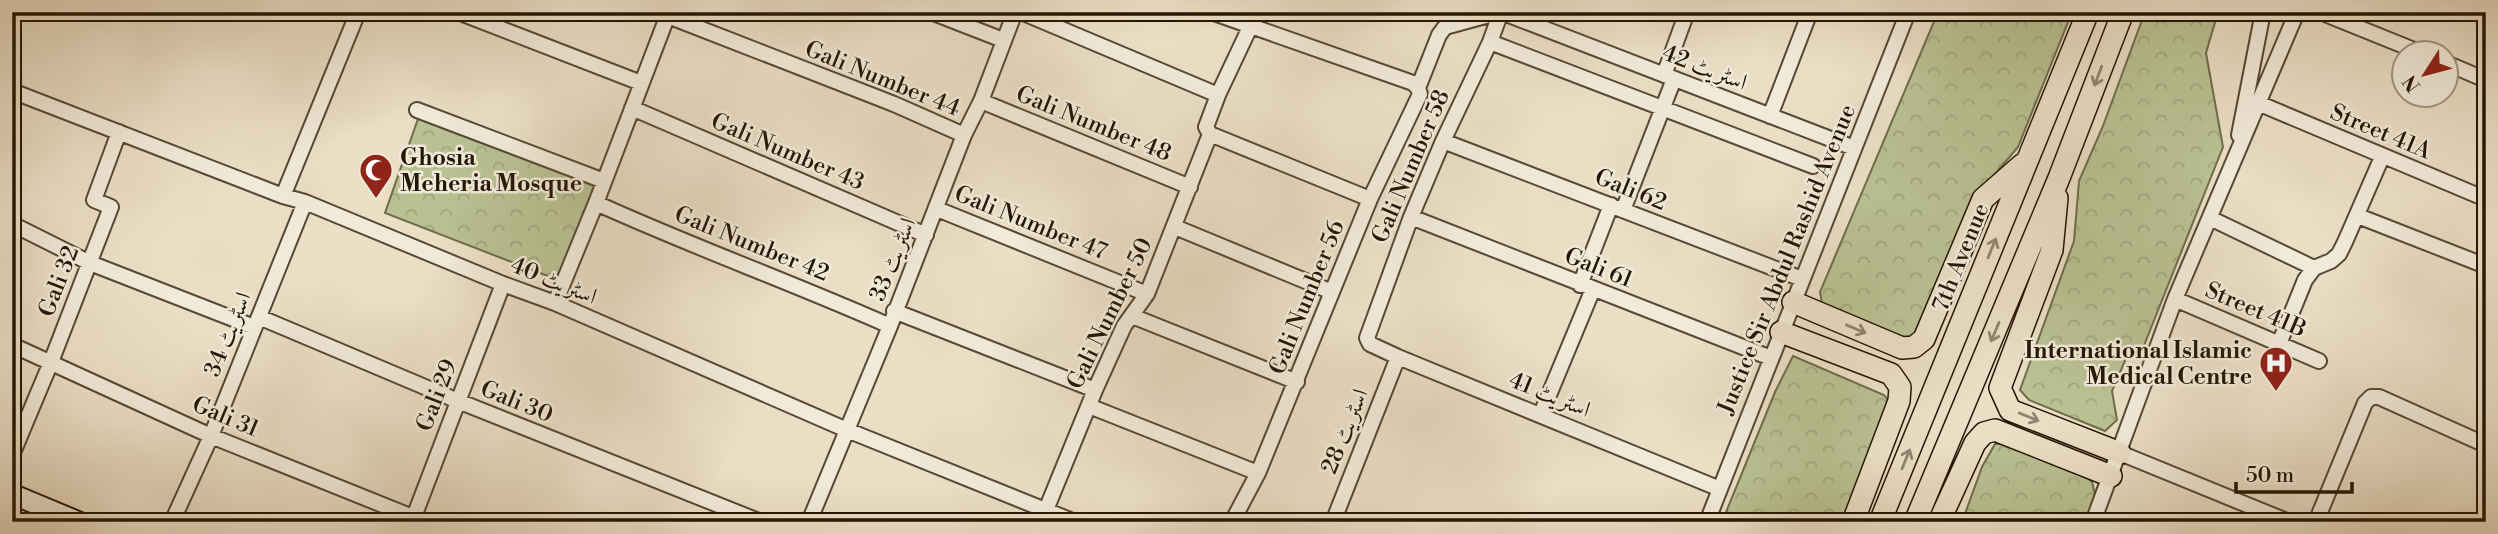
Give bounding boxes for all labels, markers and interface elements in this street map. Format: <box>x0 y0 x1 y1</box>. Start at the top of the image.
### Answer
street label: Gali Number 44 <box>801 35 964 123</box>
north arrow <box>2390 38 2460 108</box>
street label: اسٹریٹ 42 <box>1658 39 1751 97</box>
one-way arrow <box>2091 64 2104 86</box>
text: N <box>2398 70 2426 97</box>
street label: Gali Number 48 <box>1012 80 1175 168</box>
street label: Gali Number 58 <box>1366 85 1456 247</box>
street label: Street 41A <box>2326 98 2436 166</box>
street label: Justice Sir Abdul Rashid Avenue <box>1711 100 1862 419</box>
street label: Gali Number 43 <box>707 107 868 197</box>
place label: Ghosia Meheria Mosque <box>400 144 582 198</box>
mosque icon: Ghosia Meheria Mosque <box>357 151 395 200</box>
street label: Gali 62 <box>1591 163 1671 217</box>
street label: Gali Number 47 <box>950 180 1111 266</box>
street label: 7th Avenue <box>1927 199 1995 316</box>
street label: Gali Number 42 <box>670 200 833 288</box>
street label: اسٹریٹ 33 <box>864 214 922 305</box>
street label: Gali Number 56 <box>1263 216 1351 379</box>
street label: Gali Number 50 <box>1061 233 1159 394</box>
one-way arrow <box>1986 238 1999 259</box>
street label: Gali 32 <box>33 242 85 321</box>
street label: Gali 61 <box>1560 242 1637 294</box>
street label: اسٹریٹ 40 <box>506 251 601 311</box>
street label: Street 41B <box>2201 276 2310 344</box>
street label: اسٹریٹ 34 <box>198 288 258 381</box>
one-way arrow <box>1987 321 2000 342</box>
one-way arrow <box>1845 323 1866 336</box>
place label: International Islamic Medical Centre <box>2024 337 2252 391</box>
hospital icon: International Islamic Medical Centre <box>2257 344 2295 393</box>
street label: Gali 29 <box>410 355 463 435</box>
street label: اسٹریٹ 41 <box>1505 366 1595 424</box>
street label: Gali 30 <box>476 375 557 429</box>
street label: اسٹریٹ 28 <box>1315 385 1375 478</box>
street label: Gali 31 <box>188 390 263 443</box>
one-way arrow <box>2018 412 2039 425</box>
one-way arrow <box>1900 448 1913 470</box>
scale bar <box>2236 450 2351 494</box>
text: 50 m <box>2246 463 2294 489</box>

